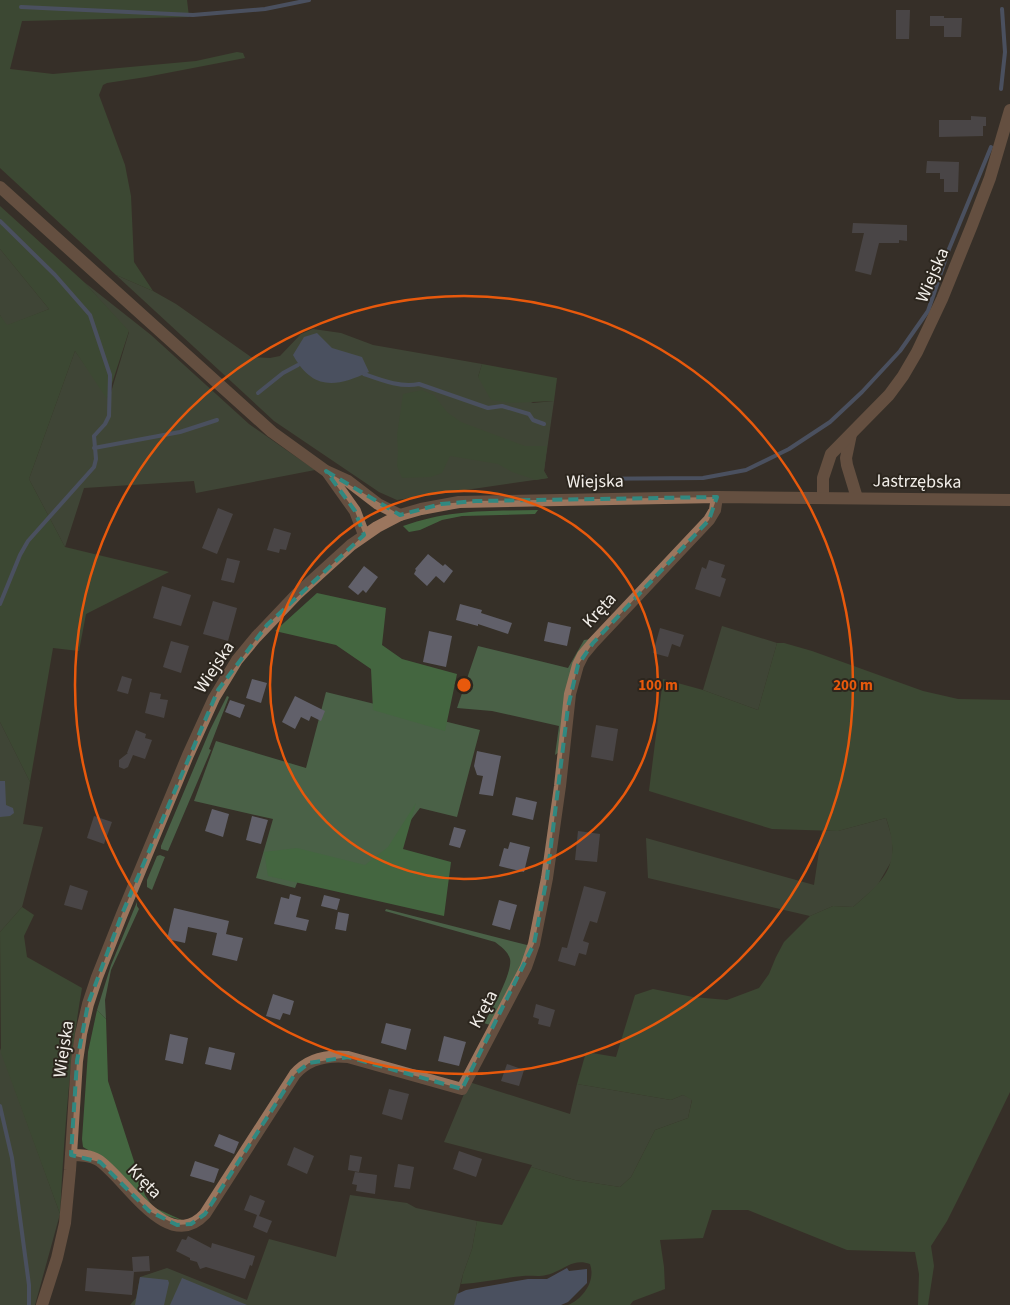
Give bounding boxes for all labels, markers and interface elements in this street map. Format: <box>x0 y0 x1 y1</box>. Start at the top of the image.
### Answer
street label: Wiejska <box>910 244 955 306</box>
street label: Jastrzębska <box>872 468 962 495</box>
street label: Wiejska <box>566 469 624 494</box>
street label: Kręta <box>577 587 622 633</box>
street label: Wiejska <box>188 636 241 698</box>
text: 100 m <box>638 675 678 696</box>
text: 200 m <box>833 675 873 696</box>
centre of rings <box>455 676 473 694</box>
street label: Kręta <box>463 986 504 1033</box>
street label: Wiejska <box>47 1019 80 1079</box>
street label: Kręta <box>122 1158 168 1204</box>

